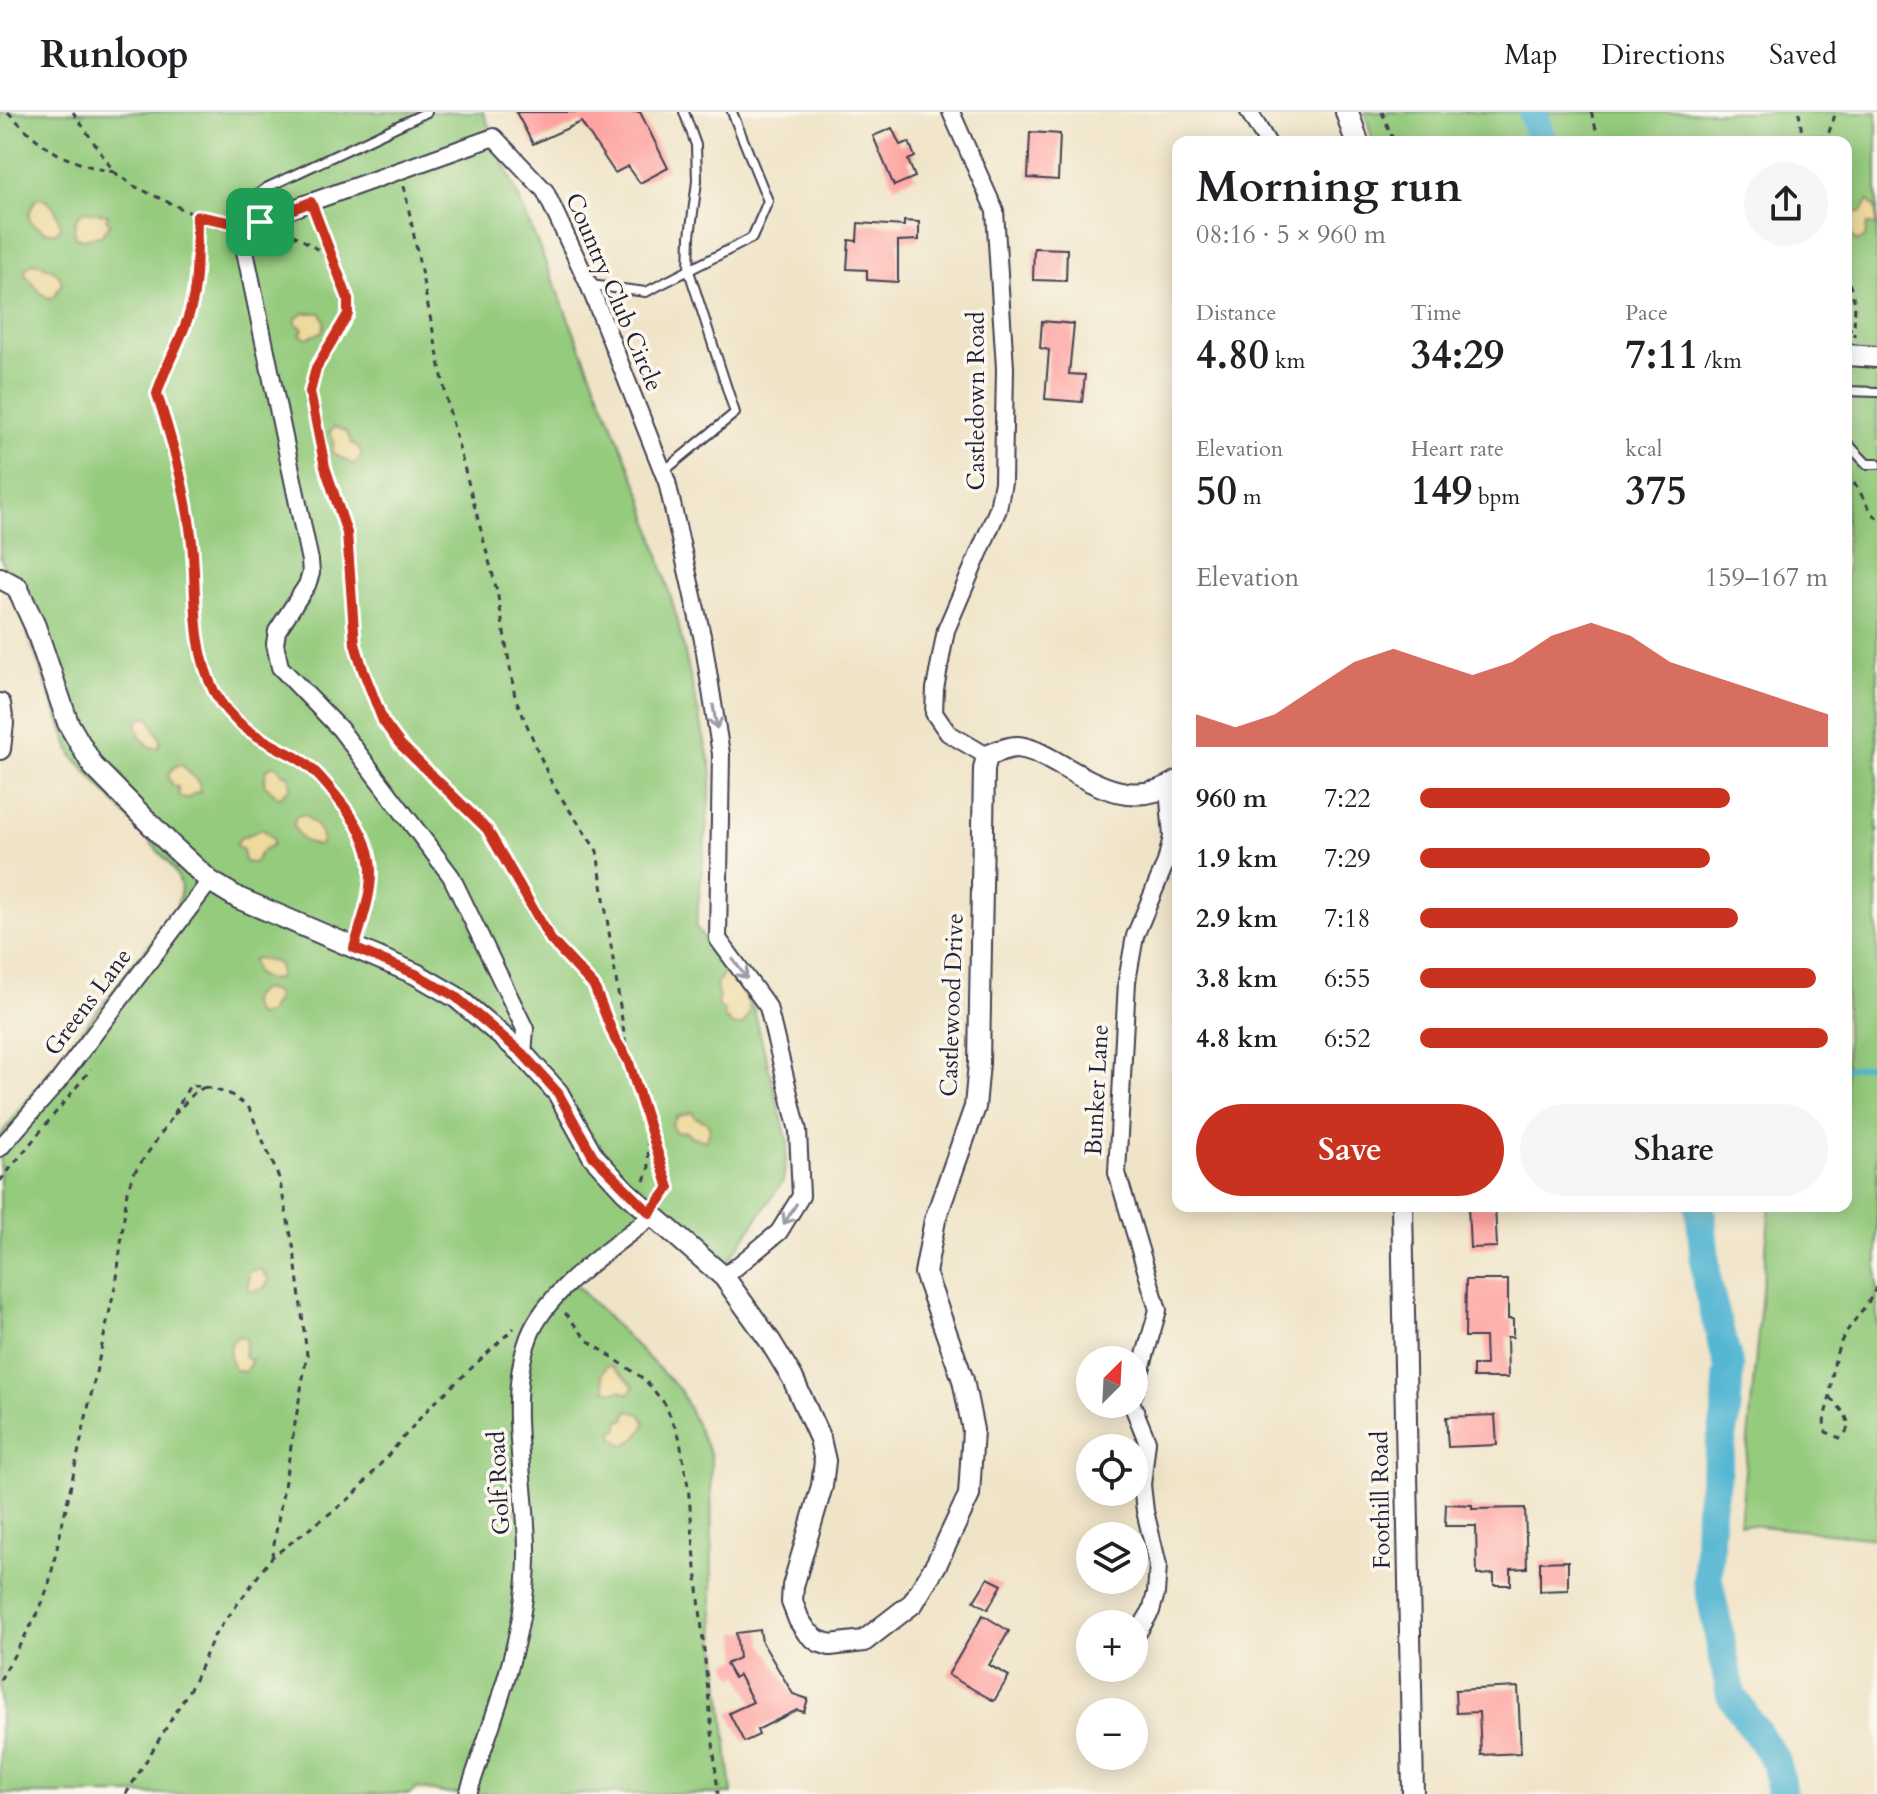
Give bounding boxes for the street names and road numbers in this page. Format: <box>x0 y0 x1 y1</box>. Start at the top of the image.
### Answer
street label: Country Club Circle <box>557 188 671 396</box>
street label: Castledown Road <box>960 311 993 491</box>
street label: Castlewood Drive <box>932 913 972 1097</box>
street label: Greens Lane <box>37 941 139 1063</box>
street label: Bunker Lane <box>1077 1023 1117 1157</box>
street label: Golf Road <box>480 1430 518 1536</box>
street label: Foothill Road <box>1363 1430 1399 1570</box>

